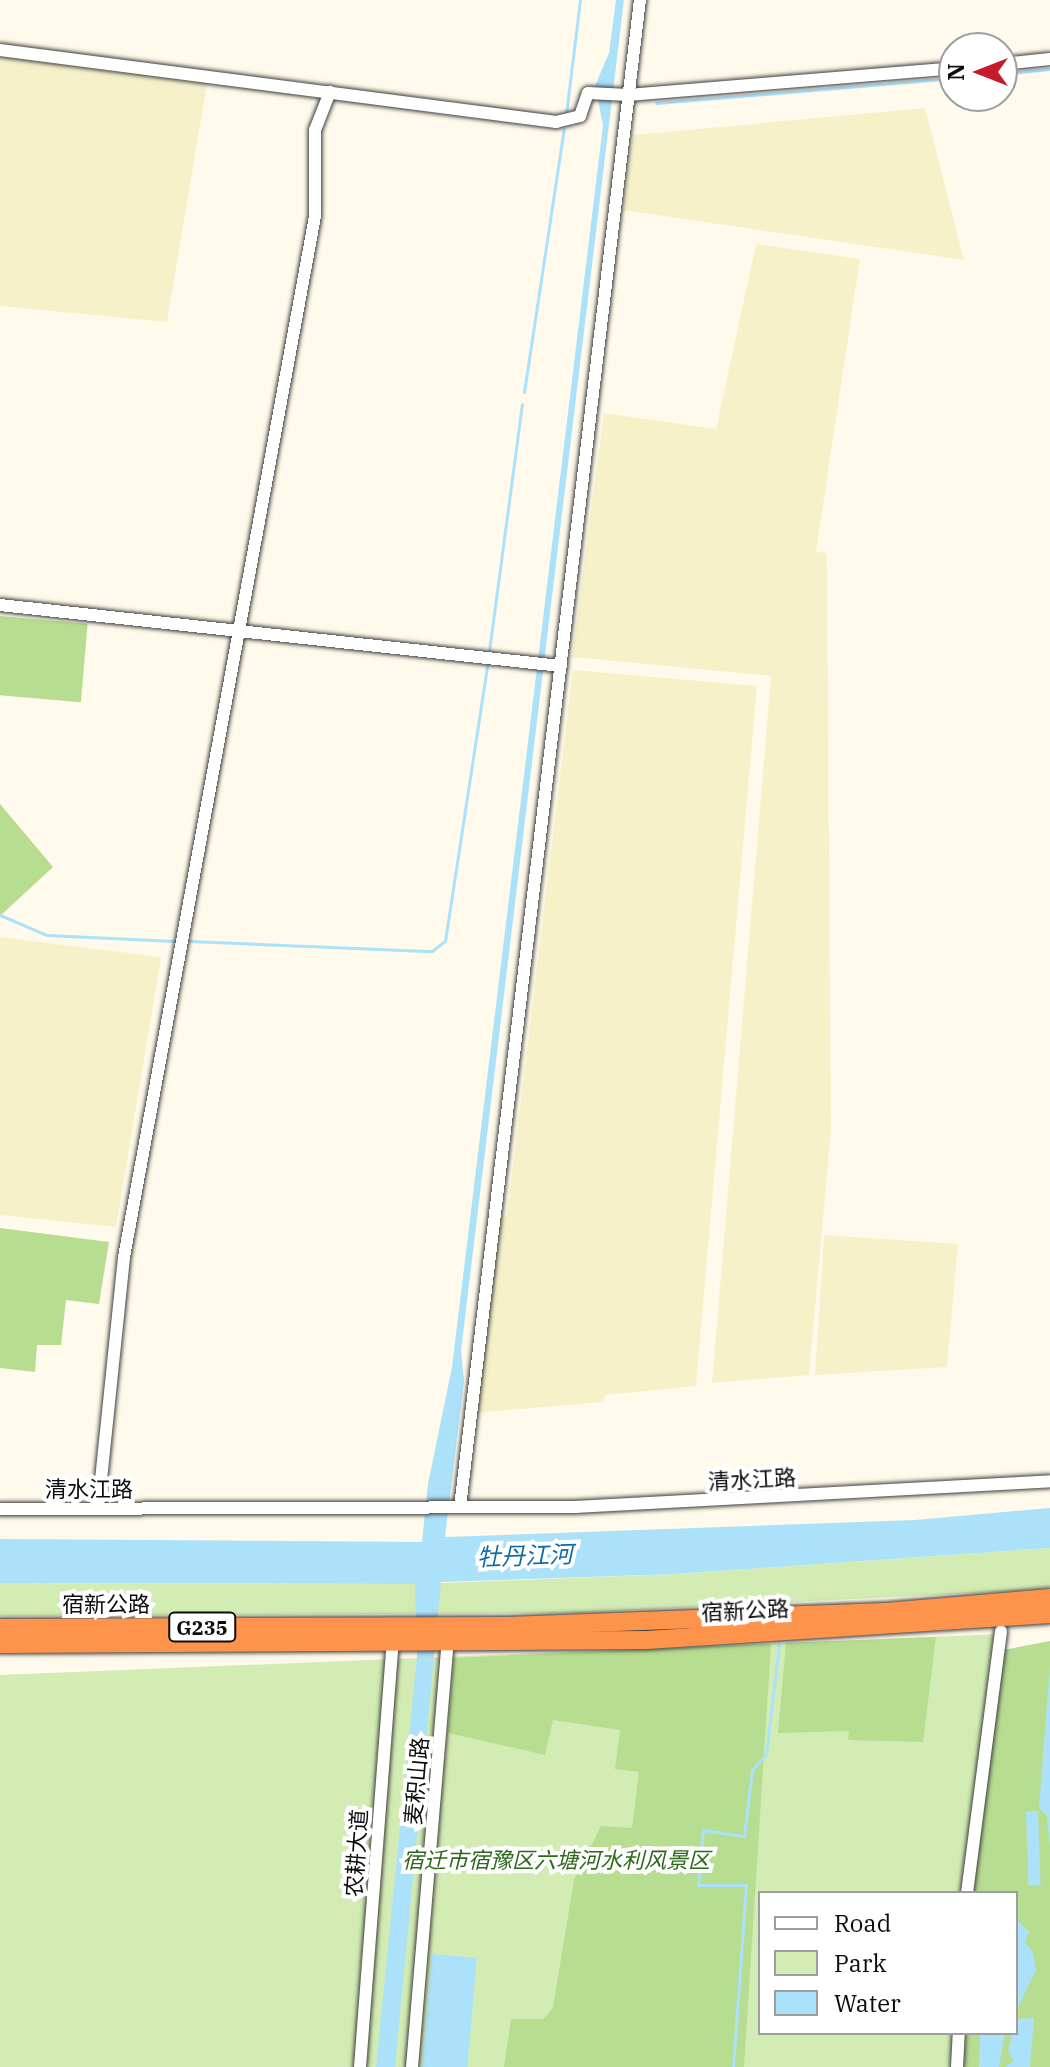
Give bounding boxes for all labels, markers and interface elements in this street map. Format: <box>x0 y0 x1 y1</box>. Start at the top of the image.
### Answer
north arrow <box>938 32 1018 112</box>
text: N <box>941 63 970 81</box>
street label: 清水江路 <box>707 1464 797 1494</box>
street label: 清水江路 <box>45 1476 133 1502</box>
water label: 牡丹江河 <box>477 1540 573 1572</box>
street label: 宿新公路 <box>62 1591 150 1617</box>
street label: 宿新公路 <box>700 1595 790 1625</box>
road number: G235 <box>168 1611 236 1643</box>
street label: 麦积山路 <box>399 1736 433 1826</box>
street label: 农耕大道 <box>340 1808 372 1898</box>
park label: 宿迁市宿豫区六塘河水利风景区 <box>402 1847 710 1873</box>
legend <box>758 1891 1018 2035</box>
text: Road <box>834 1907 891 1939</box>
text: Park <box>834 1947 886 1979</box>
text: Water <box>834 1987 901 2019</box>

